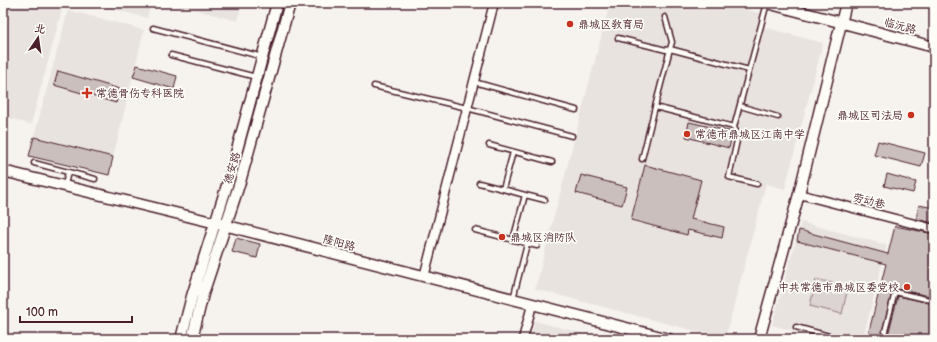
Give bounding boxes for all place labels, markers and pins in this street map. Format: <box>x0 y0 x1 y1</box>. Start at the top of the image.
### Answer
place label: 鼎城区教育局 <box>578 18 644 31</box>
marker: 鼎城区教育局 <box>565 19 575 29</box>
marker: 常德骨伤专科医院 <box>81 87 93 99</box>
place label: 常德骨伤专科医院 <box>96 87 184 100</box>
place label: 鼎城区司法局 <box>837 109 903 122</box>
marker: 鼎城区司法局 <box>906 110 916 120</box>
place label: 常德市鼎城区江南中学 <box>695 128 805 141</box>
marker: 常德市鼎城区江南中学 <box>682 129 692 139</box>
place label: 鼎城区消防队 <box>510 231 576 244</box>
marker: 鼎城区消防队 <box>497 232 507 242</box>
place label: 中共常德市鼎城区委党校 <box>778 281 899 294</box>
marker: 中共常德市鼎城区委党校 <box>902 282 912 292</box>

